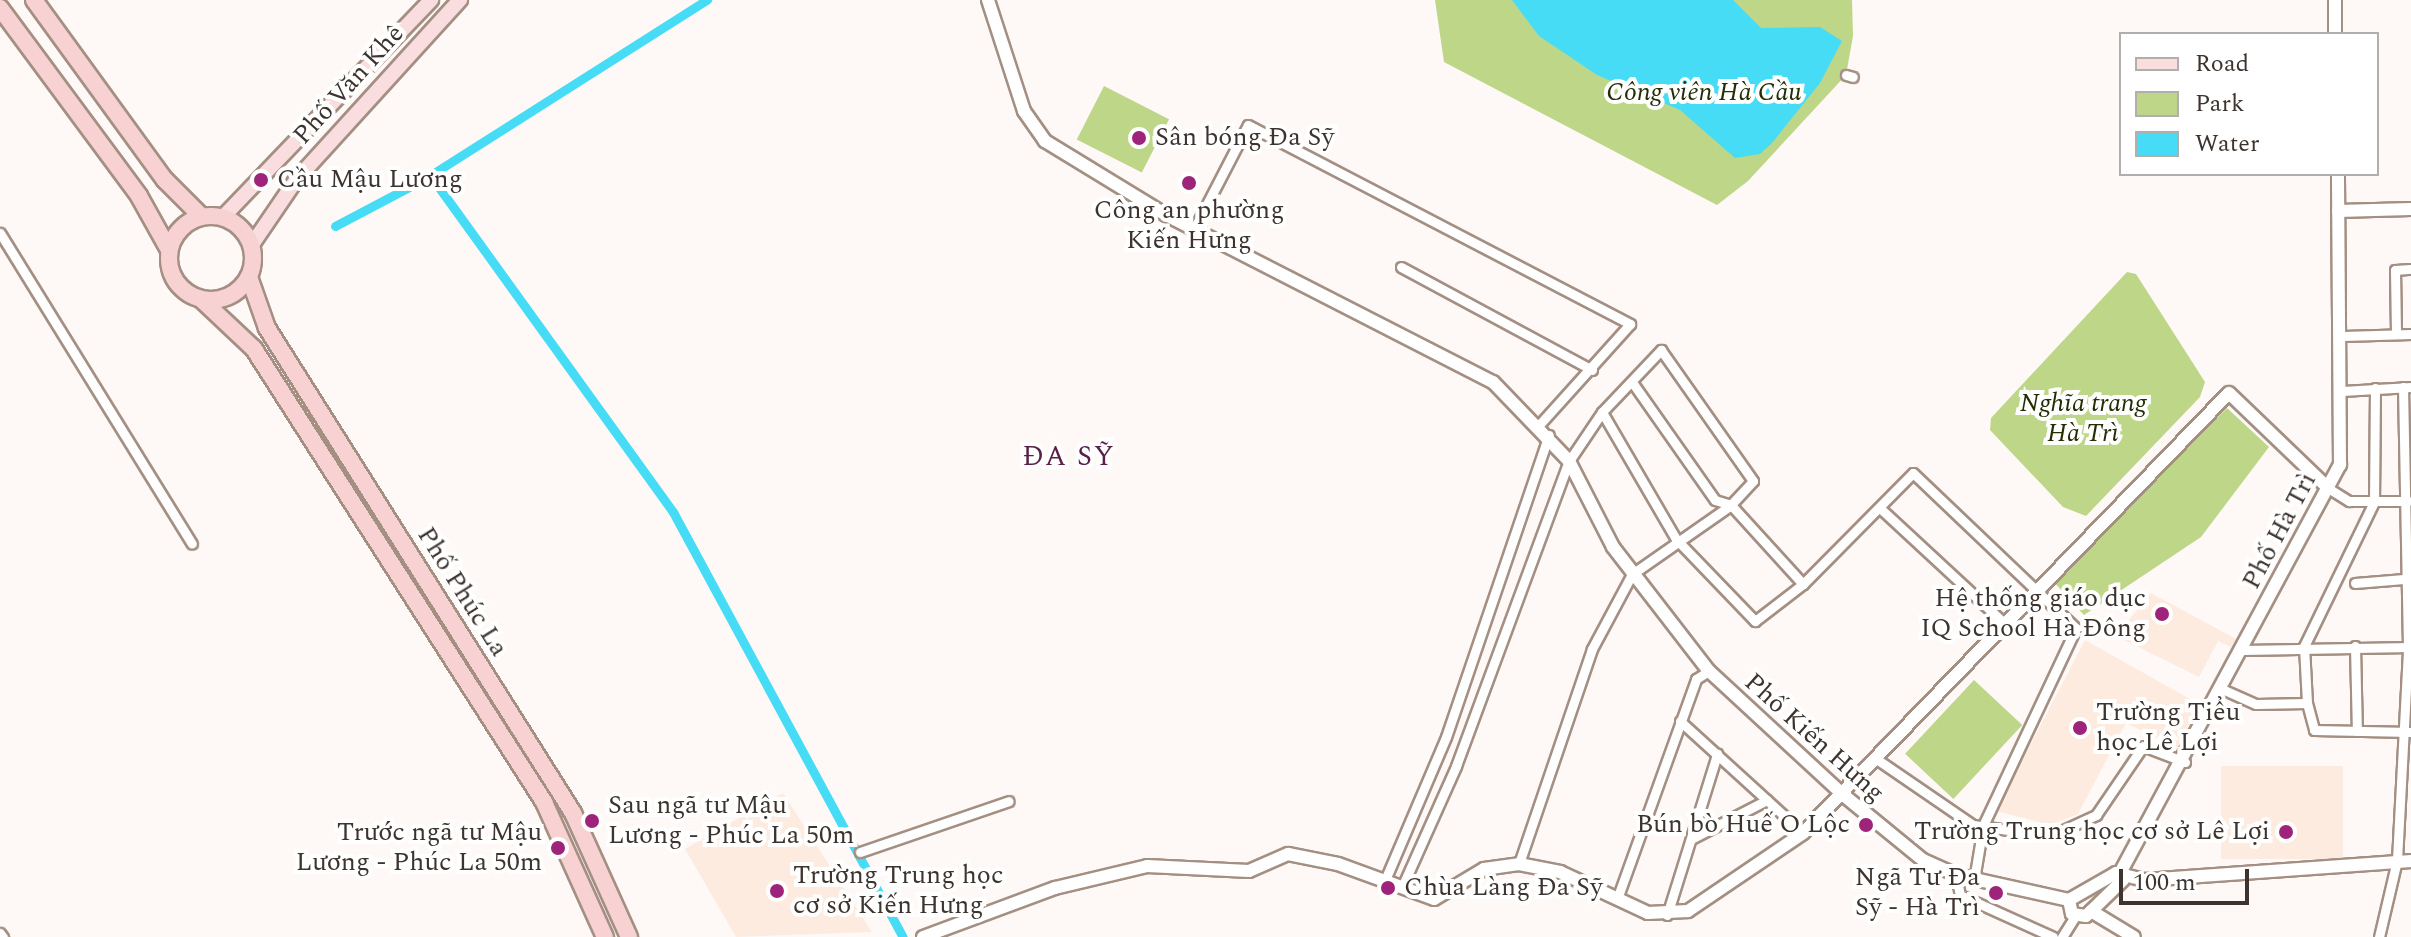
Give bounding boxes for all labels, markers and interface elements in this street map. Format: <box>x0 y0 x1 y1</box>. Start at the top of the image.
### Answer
street label: Phố Văn Khê <box>287 19 411 151</box>
legend <box>2119 32 2379 176</box>
text: Road <box>2195 46 2249 82</box>
park label: Công viên Hà Cầu <box>1606 77 1802 109</box>
text: Park <box>2195 86 2245 122</box>
place label: Sân bóng Đa Sỹ <box>1155 122 1334 154</box>
text: Water <box>2195 126 2259 162</box>
marker: Sân bóng Đa Sỹ <box>1130 129 1148 147</box>
place label: Cầu Mậu Lương <box>277 164 463 196</box>
marker: Cầu Mậu Lương <box>252 171 270 189</box>
marker: Công an phường Kiến Hưng <box>1180 174 1198 192</box>
place label: Công an phường Kiến Hưng <box>1094 195 1284 256</box>
park label: Nghĩa trang Hà Trì <box>2020 388 2146 450</box>
district label: ĐA SỸ <box>1022 440 1116 474</box>
street label: Phố Hà Trì <box>2236 467 2324 595</box>
street label: Phố Phúc La <box>410 522 514 662</box>
place label: Hệ thống giáo dục IQ School Hà Đông <box>1920 583 2146 644</box>
marker: Hệ thống giáo dục IQ School Hà Đông <box>2153 605 2171 623</box>
street label: Phố Kiến Hưng <box>1737 667 1891 809</box>
place label: Trường Tiểu học Lê Lợi <box>2096 697 2240 758</box>
marker: Trường Tiểu học Lê Lợi <box>2071 719 2089 737</box>
place label: Sau ngã tư Mậu Lương - Phúc La 50m <box>608 790 854 852</box>
place label: Bún bò Huế O Lộc <box>1636 809 1850 841</box>
marker: Sau ngã tư Mậu Lương - Phúc La 50m <box>583 812 601 830</box>
marker: Bún bò Huế O Lộc <box>1857 816 1875 834</box>
place label: Trường Trung học cơ sở Lê Lợi <box>1914 816 2270 848</box>
place label: Trước ngã tư Mậu Lương - Phúc La 50m <box>296 817 542 878</box>
marker: Trường Trung học cơ sở Lê Lợi <box>2277 823 2295 841</box>
marker: Trước ngã tư Mậu Lương - Phúc La 50m <box>549 839 567 857</box>
scale bar <box>2123 853 2253 903</box>
place label: Trường Trung học cơ sở Kiến Hưng <box>793 860 1003 922</box>
place label: Ngã Tư Đa Sỹ - Hà Trì <box>1855 862 1980 924</box>
text: 100 m <box>2133 865 2196 901</box>
place label: Chùa Làng Đa Sỹ <box>1404 872 1603 904</box>
marker: Chùa Làng Đa Sỹ <box>1379 879 1397 897</box>
marker: Trường Trung học cơ sở Kiến Hưng <box>768 882 786 900</box>
marker: Ngã Tư Đa Sỹ - Hà Trì <box>1987 884 2005 902</box>

